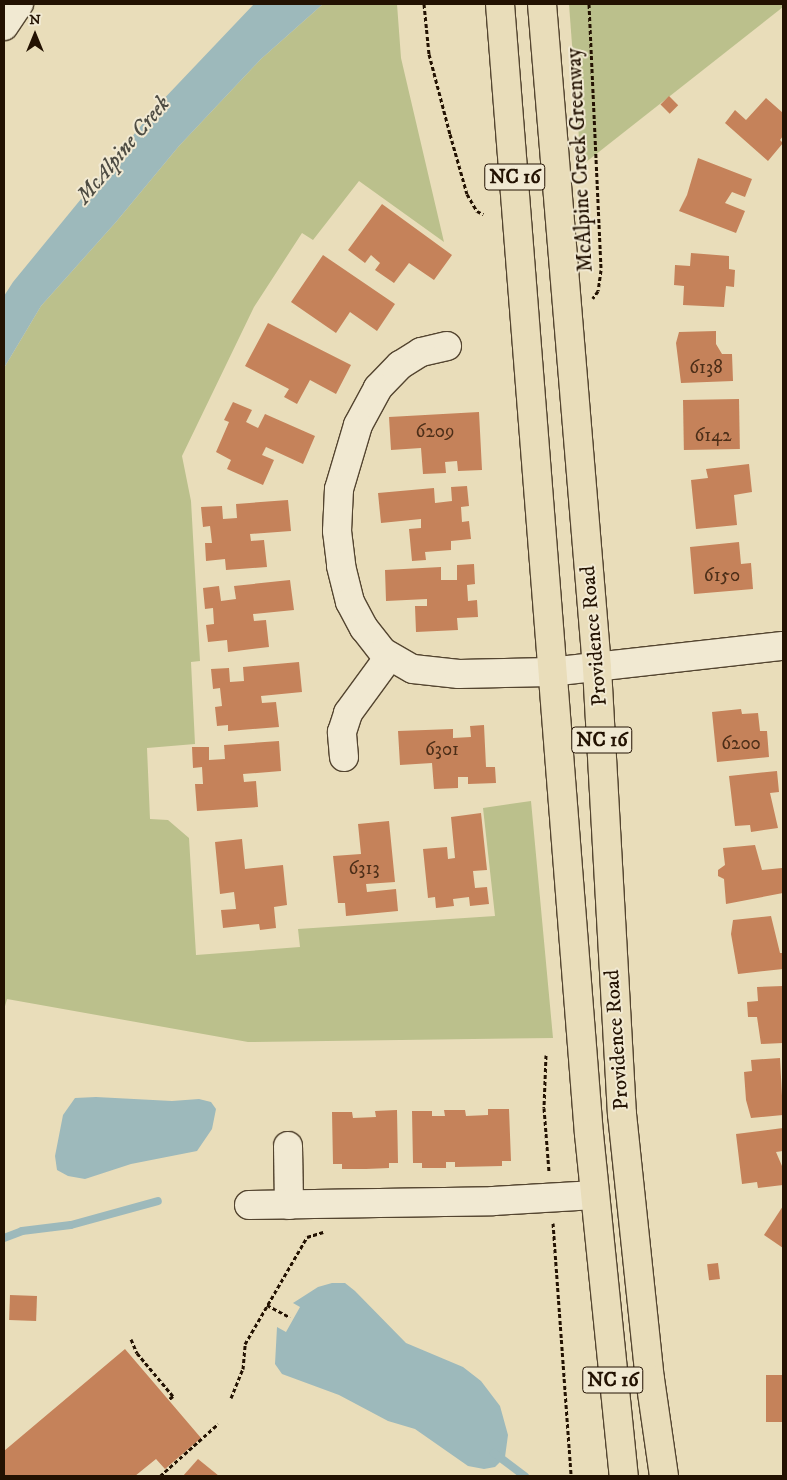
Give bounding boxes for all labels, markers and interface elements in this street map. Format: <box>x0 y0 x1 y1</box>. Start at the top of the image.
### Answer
north arrow <box>10 10 60 60</box>
text: N <box>29 11 41 29</box>
street label: McAlpine Creek Greenway <box>562 47 598 273</box>
water label: McAlpine Creek <box>70 91 176 209</box>
road number: NC 16 <box>484 160 546 194</box>
house number: 6138 <box>689 357 723 379</box>
house number: 6209 <box>416 421 454 443</box>
house number: 6142 <box>694 425 732 447</box>
street label: Providence Road <box>575 565 613 707</box>
house number: 6150 <box>704 565 740 587</box>
road number: NC 16 <box>571 722 633 758</box>
house number: 6200 <box>721 733 761 755</box>
house number: 6301 <box>425 739 459 761</box>
house number: 6313 <box>348 858 380 880</box>
street label: Providence Road <box>600 969 634 1111</box>
road number: NC 16 <box>582 1362 644 1398</box>

